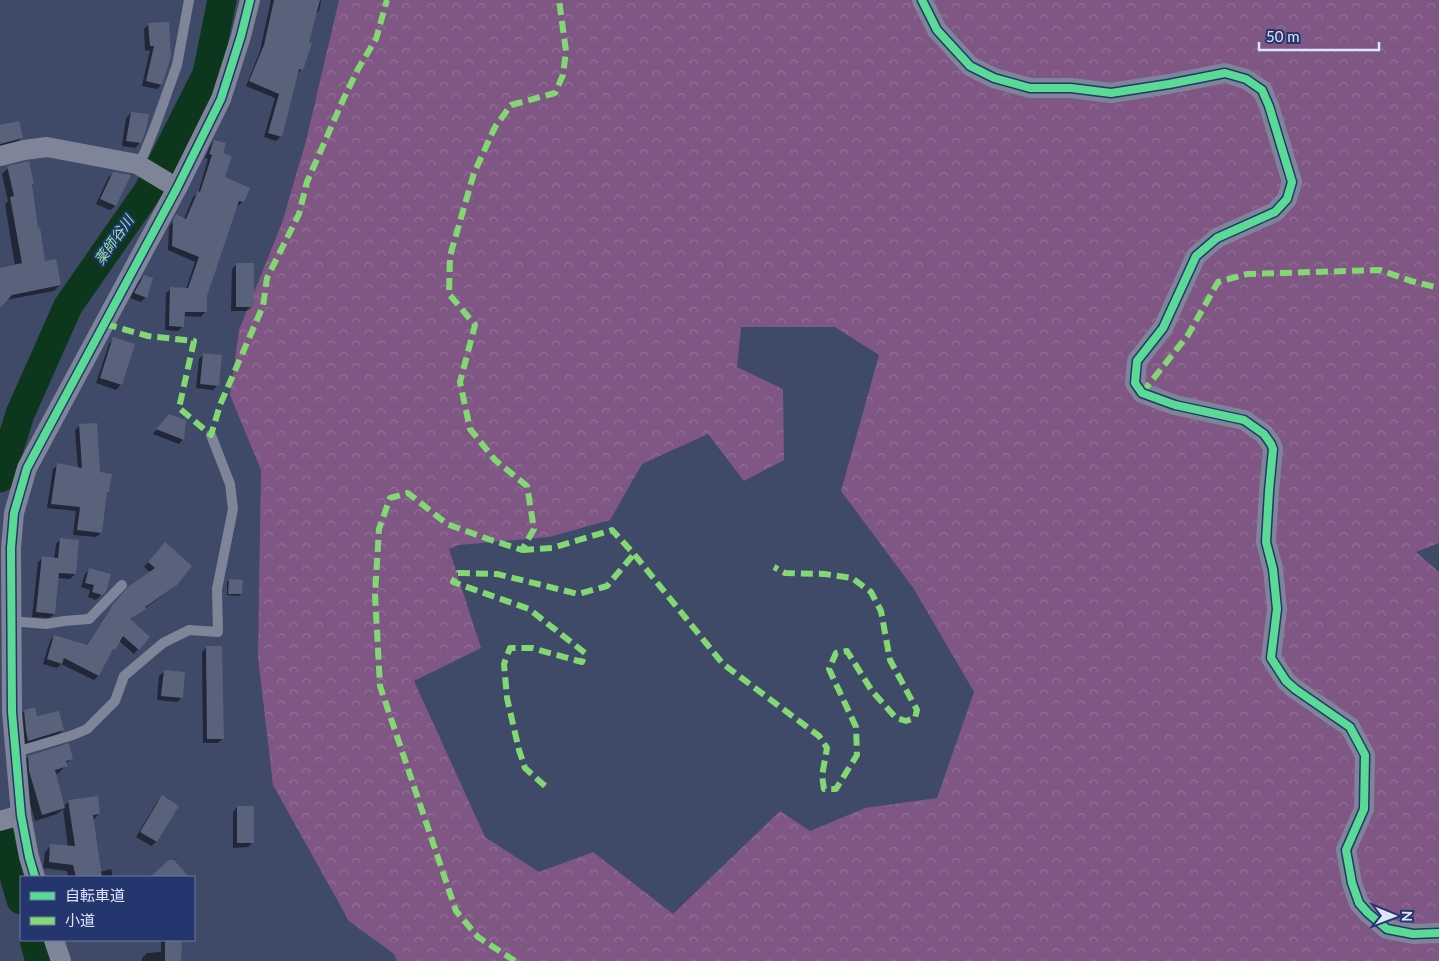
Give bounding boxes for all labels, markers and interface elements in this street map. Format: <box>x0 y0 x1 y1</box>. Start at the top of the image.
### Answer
scale bar <box>1259 20 1379 52</box>
text: 50 m <box>1266 27 1300 45</box>
water label: 薬師谷川 <box>91 210 138 268</box>
legend <box>20 876 195 941</box>
text: 自転車道 <box>65 886 125 904</box>
north arrow <box>1369 891 1419 941</box>
text: 小道 <box>65 911 95 929</box>
text: N <box>1399 911 1416 922</box>

